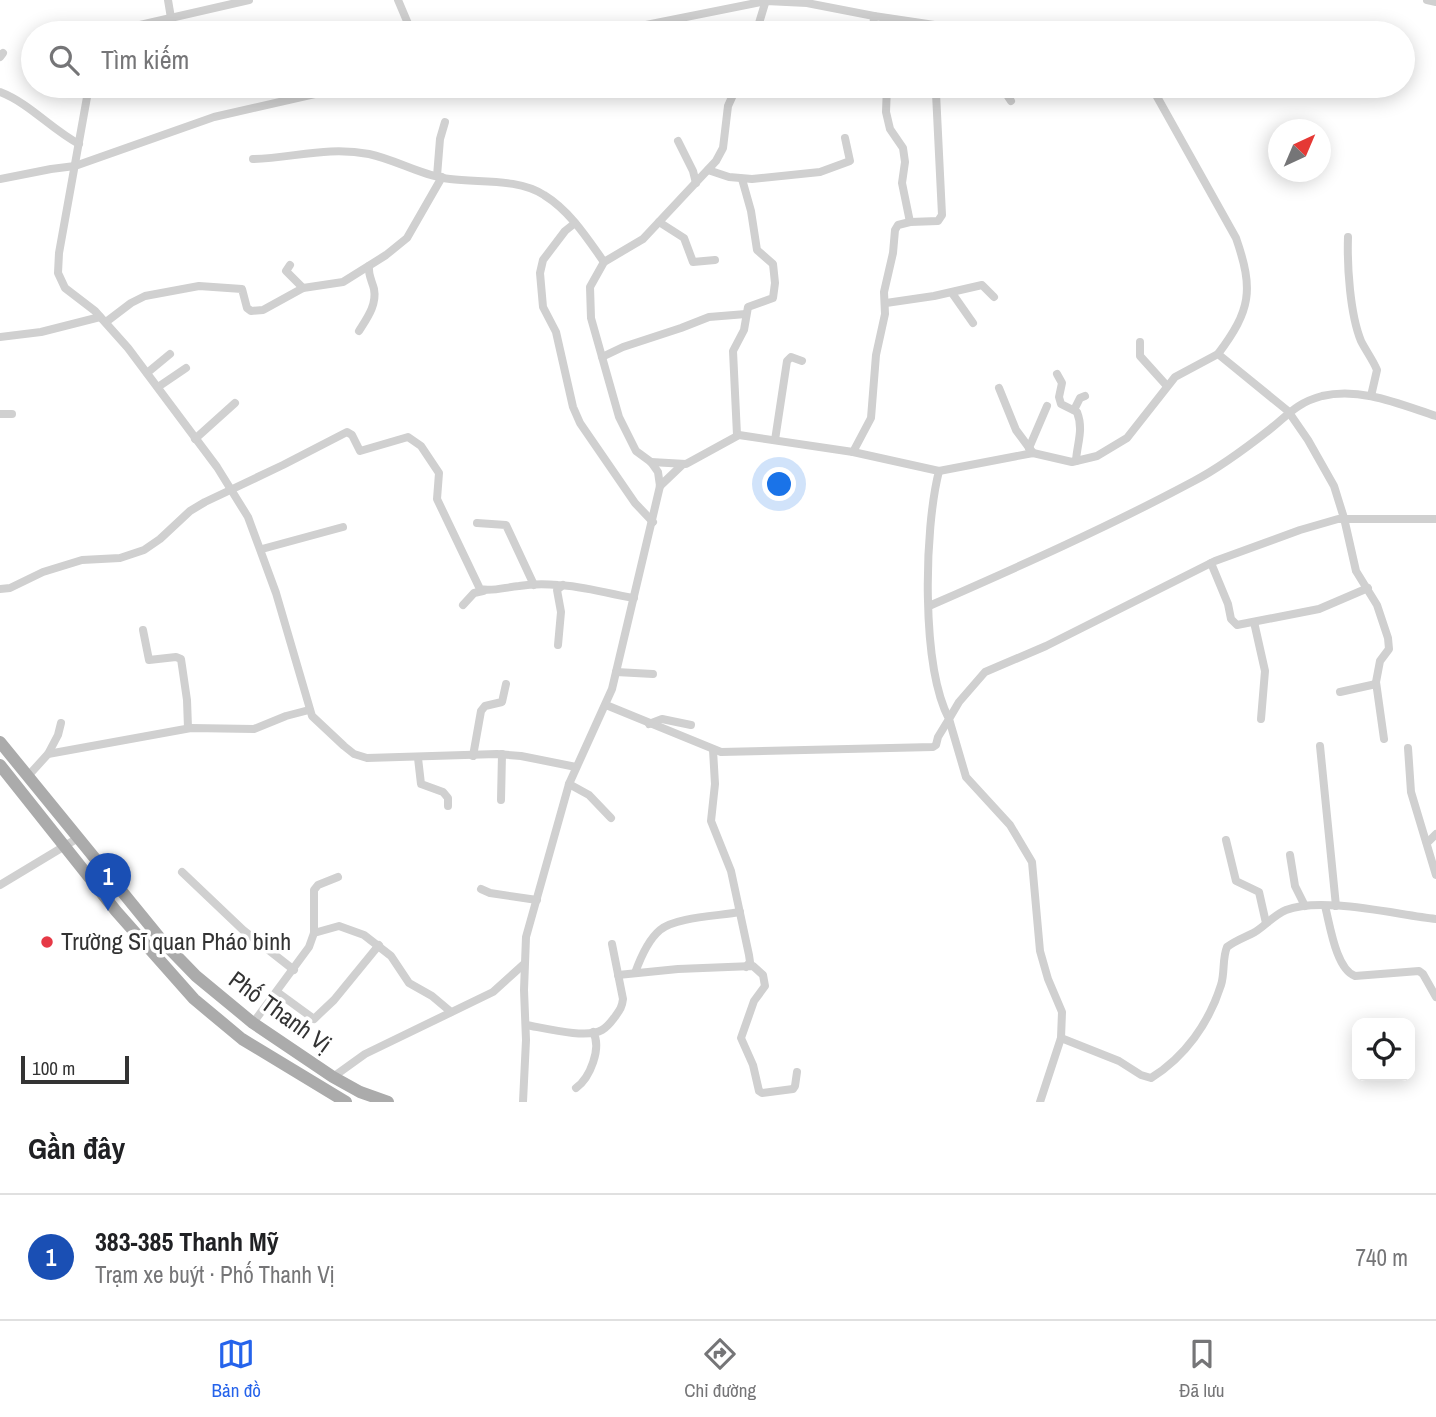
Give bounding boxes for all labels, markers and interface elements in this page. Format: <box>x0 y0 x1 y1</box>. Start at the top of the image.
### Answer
search box <box>21 21 1415 98</box>
icon: search <box>45 41 83 79</box>
text: Tìm kiếm <box>101 42 189 77</box>
north arrow <box>1268 119 1331 182</box>
your location <box>762 467 796 501</box>
pin: 1 <box>85 853 131 911</box>
place label: Trường Sĩ quan Pháo binh <box>61 925 291 957</box>
marker: Trường Sĩ quan Pháo binh <box>39 934 55 950</box>
street label: Phố Thanh Vị <box>223 963 338 1059</box>
map controls <box>1352 1018 1415 1081</box>
button: locate <box>1352 1018 1415 1081</box>
scale bar <box>21 1053 130 1085</box>
text: 100 m <box>32 1055 75 1081</box>
text: Gần đây <box>28 1128 125 1168</box>
text: 383-385 Thanh Mỹ <box>95 1224 279 1259</box>
text: 1 <box>46 1242 56 1273</box>
text: 740 m <box>1356 1242 1408 1273</box>
text: Trạm xe buýt · Phố Thanh Vị <box>95 1259 335 1290</box>
tab: Bản đồ <box>212 1335 261 1403</box>
tab: Chỉ đường <box>684 1335 756 1403</box>
tab: Đã lưu <box>1179 1335 1224 1403</box>

